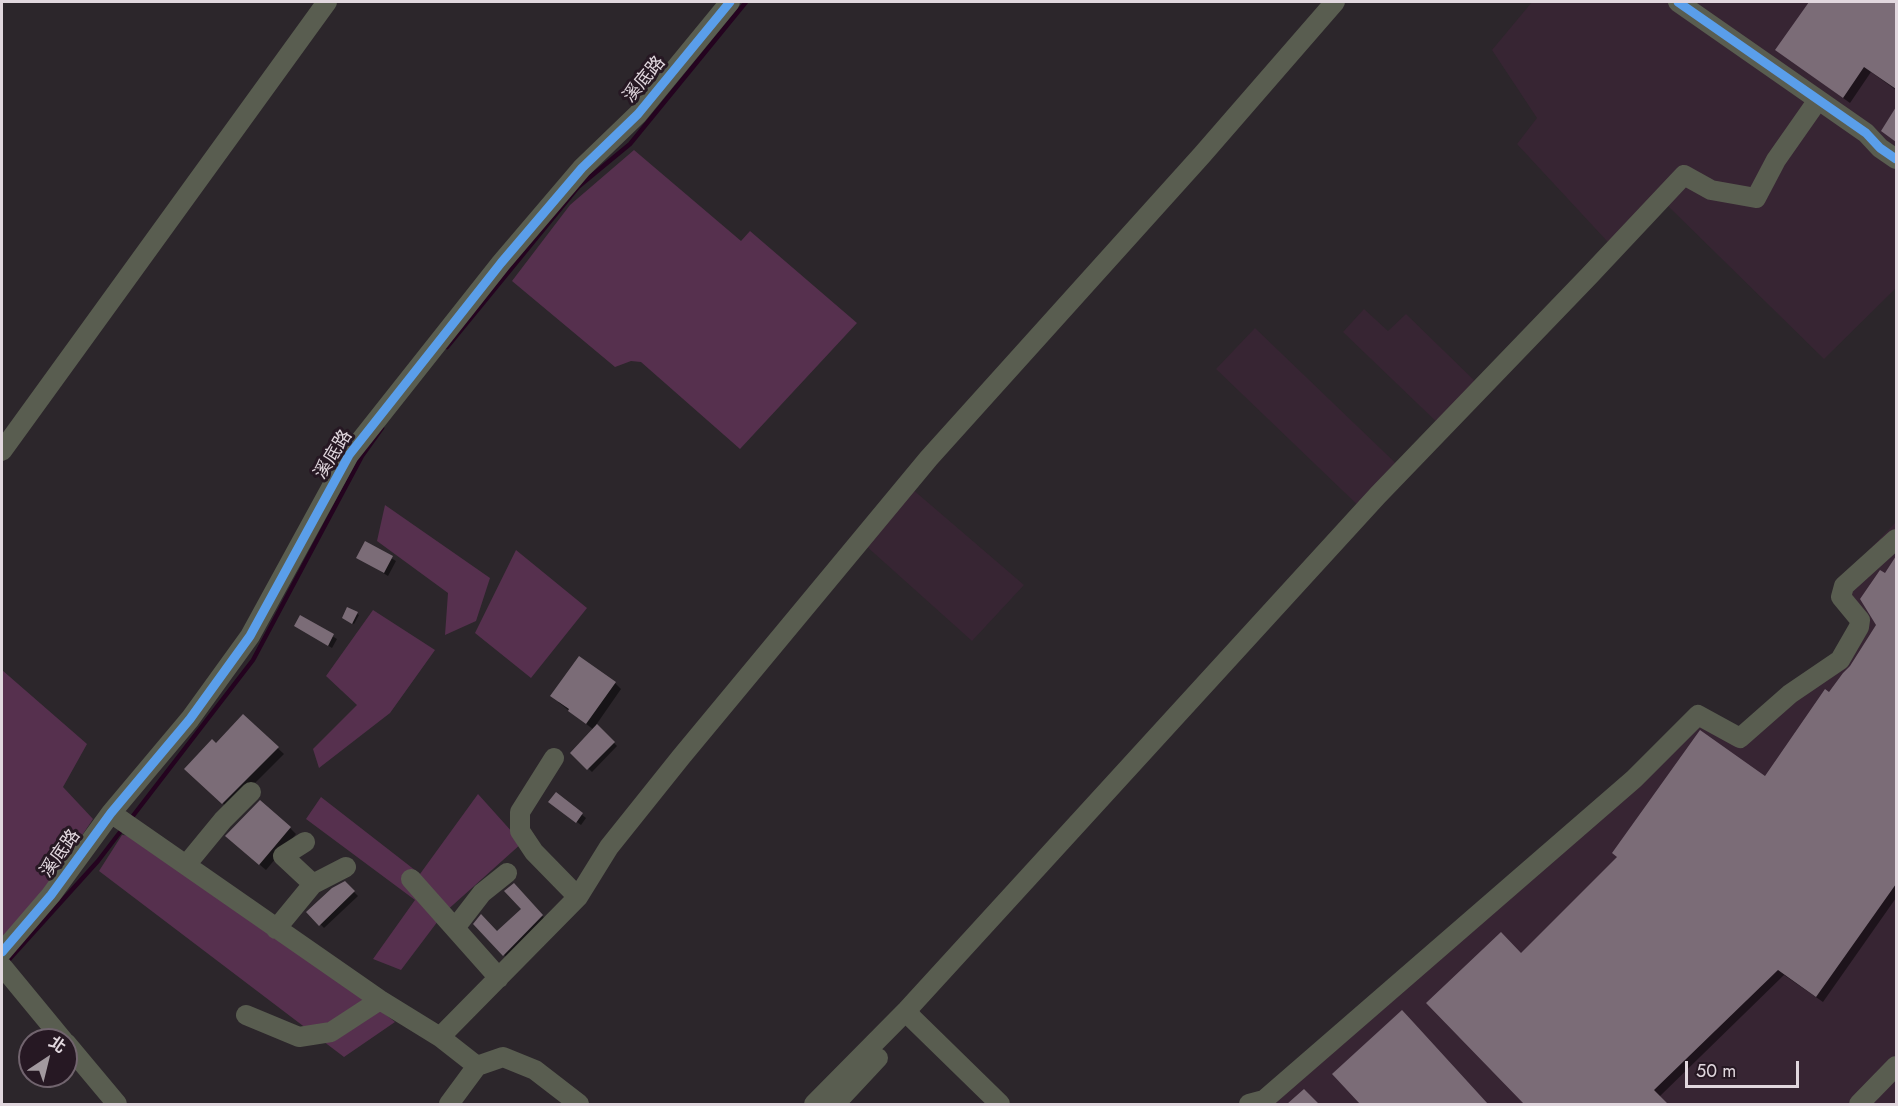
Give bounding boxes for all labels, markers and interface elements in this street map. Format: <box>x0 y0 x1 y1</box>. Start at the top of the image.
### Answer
street label: 溪底路 <box>619 52 671 108</box>
street label: 溪底路 <box>311 426 357 484</box>
street label: 溪底路 <box>36 826 86 882</box>
north arrow <box>18 1028 78 1088</box>
text: 北 <box>44 1030 71 1058</box>
scale bar <box>1688 1049 1802 1087</box>
text: 50 m <box>1696 1058 1736 1084</box>

